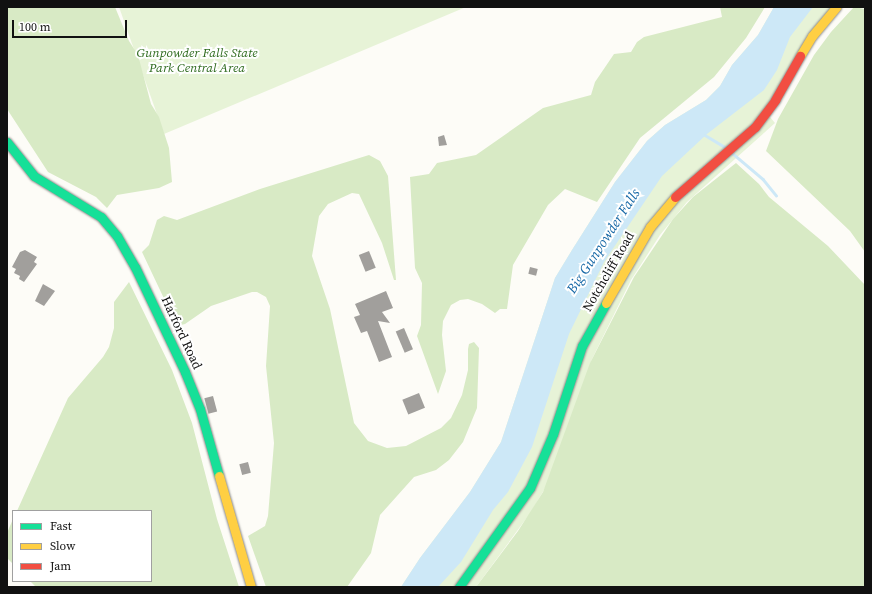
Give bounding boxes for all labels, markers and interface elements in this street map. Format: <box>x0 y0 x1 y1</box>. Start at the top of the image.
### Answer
scale bar <box>14 12 129 38</box>
text: 100 m <box>19 19 51 35</box>
park label: Gunpowder Falls State Park Central Area <box>136 46 258 77</box>
water label: Big Gunpowder Falls <box>563 186 643 296</box>
street label: Notchcliff Road <box>580 229 638 315</box>
street label: Harford Road <box>157 294 205 372</box>
legend <box>12 510 152 582</box>
text: Fast <box>50 518 72 534</box>
text: Slow <box>50 538 75 554</box>
text: Jam <box>50 558 71 574</box>

